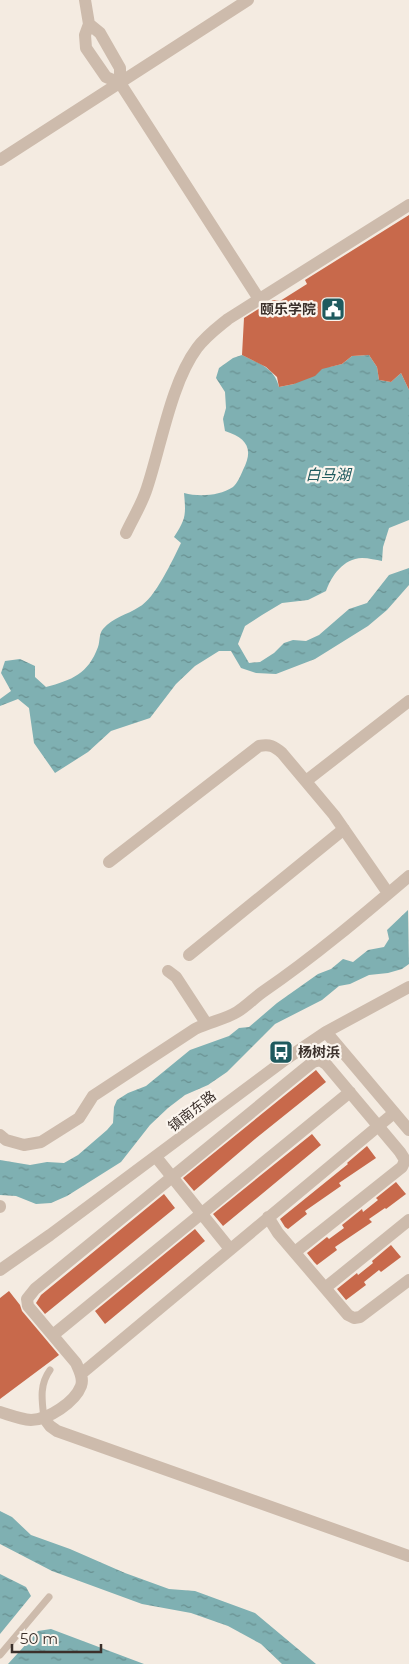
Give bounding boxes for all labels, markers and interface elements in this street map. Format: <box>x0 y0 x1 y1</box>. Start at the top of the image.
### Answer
public building icon: 颐乐学院 <box>320 296 346 322</box>
place label: 颐乐学院 <box>260 300 316 318</box>
water label: 白马湖 <box>305 465 352 484</box>
bus stop icon: 杨树浜 <box>268 1039 294 1065</box>
place label: 杨树浜 <box>298 1043 340 1061</box>
street label: 镇南东路 <box>164 1087 220 1135</box>
scale bar <box>12 1622 101 1654</box>
text: 50 m <box>20 1629 58 1648</box>

